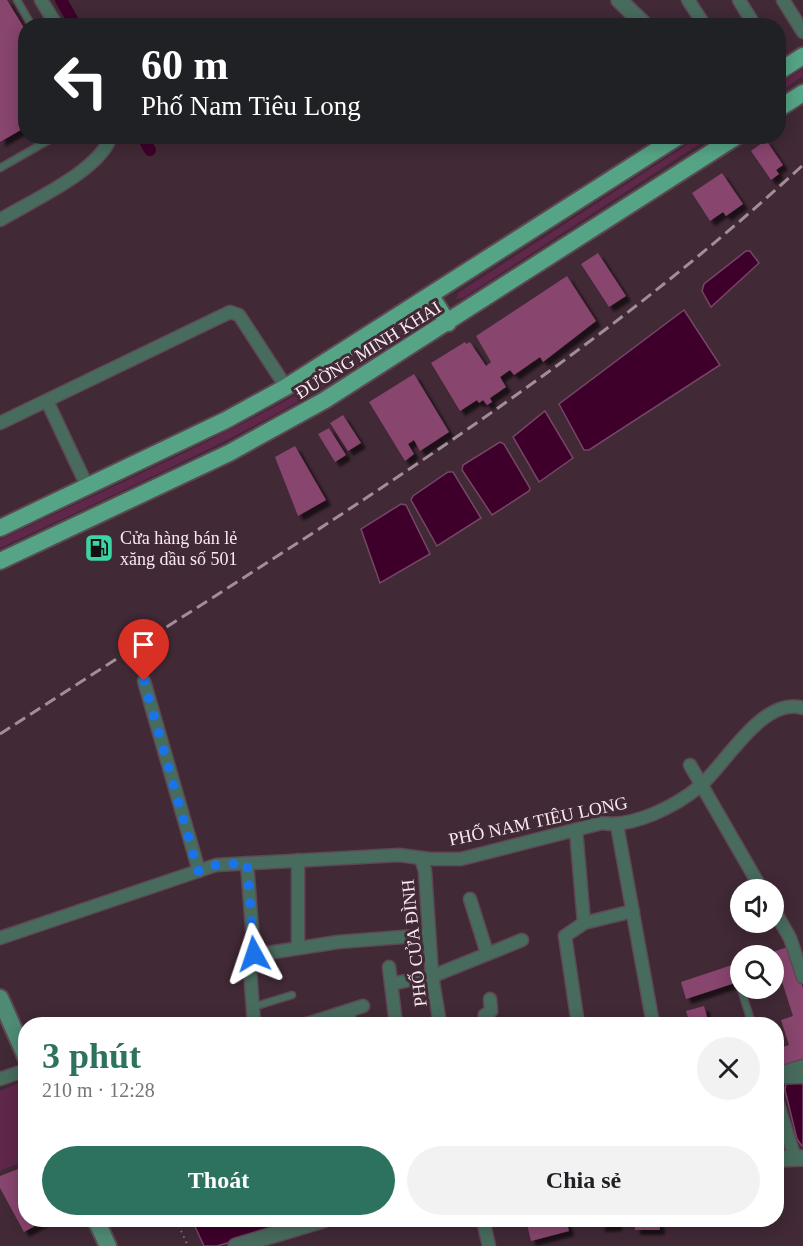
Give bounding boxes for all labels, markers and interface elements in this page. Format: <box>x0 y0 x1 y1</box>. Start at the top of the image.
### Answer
icon: left <box>42 42 120 120</box>
text: 60 m <box>141 42 229 88</box>
text: Phố Nam Tiêu Long <box>141 91 361 121</box>
street label: ĐƯỜNG MINH KHAI <box>291 296 445 403</box>
place label: Cửa hàng bán lẻ xăng dầu số 501 <box>120 528 237 569</box>
fuel station icon: Cửa hàng bán lẻ xăng dầu số 501 <box>83 532 115 564</box>
pin <box>118 619 169 681</box>
icon: arrive <box>127 628 160 661</box>
street label: PHỐ NAM TIÊU LONG <box>447 791 629 850</box>
street label: PHỐ CỬA ĐÌNH <box>396 878 431 1008</box>
map controls <box>730 879 784 999</box>
button: sound <box>730 879 784 933</box>
position arrow <box>222 922 286 986</box>
button: search <box>730 945 784 999</box>
text: 3 phút <box>42 1036 141 1076</box>
button: close <box>697 1037 760 1100</box>
text: 210 m · 12:28 <box>42 1079 155 1101</box>
button: Thoát <box>42 1146 395 1215</box>
button: Chia sẻ <box>407 1146 760 1215</box>

